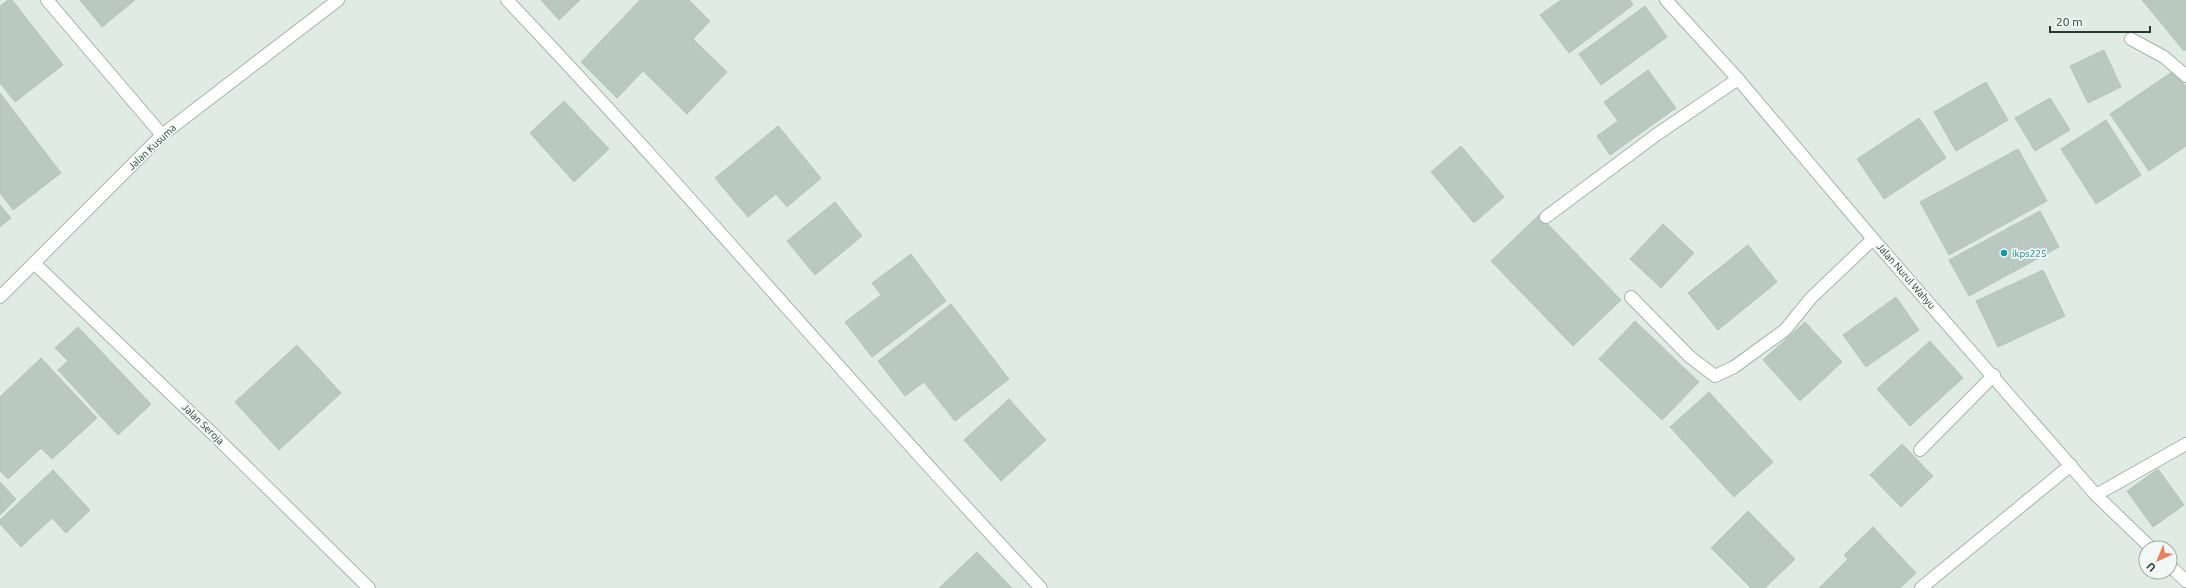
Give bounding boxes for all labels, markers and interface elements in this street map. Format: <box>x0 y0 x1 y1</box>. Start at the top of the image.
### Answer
scale bar <box>2050 8 2150 34</box>
text: 20 m <box>2056 15 2083 28</box>
street label: Jalan Kusuma <box>126 122 178 172</box>
street label: Jalan Nurul Wahyu <box>1874 241 1938 311</box>
marker: ikps225 <box>1999 248 2009 258</box>
place label: ikps225 <box>2012 248 2047 259</box>
street label: Jalan Seroja <box>180 401 226 447</box>
north arrow <box>2138 540 2178 580</box>
text: U <box>2144 560 2158 574</box>

